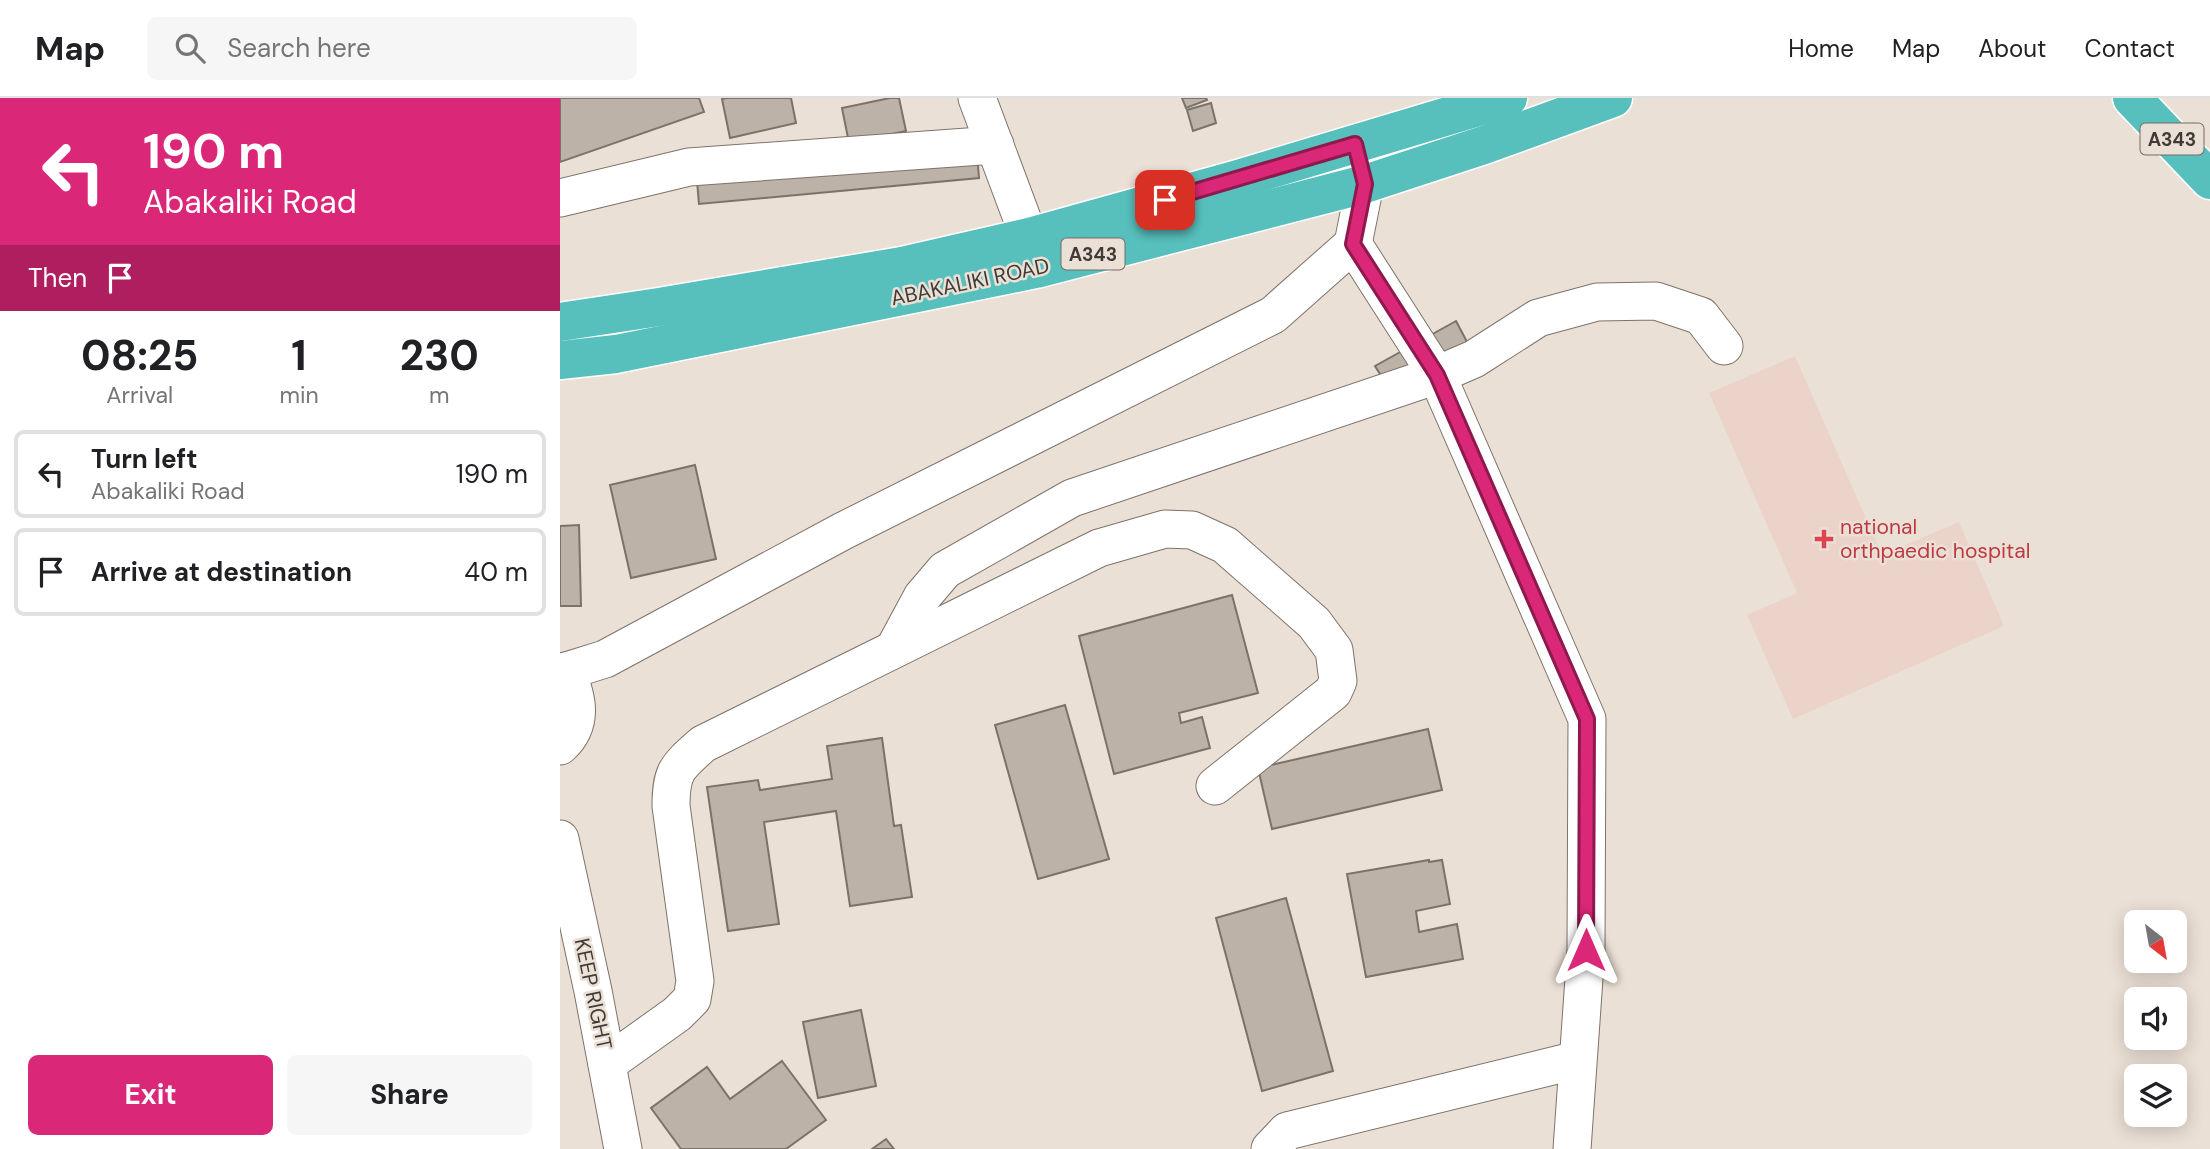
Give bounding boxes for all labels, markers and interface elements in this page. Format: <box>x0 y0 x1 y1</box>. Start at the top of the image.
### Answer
search box <box>147 17 637 80</box>
text: Map <box>35 27 105 70</box>
icon: search <box>171 29 209 67</box>
text: Search here <box>227 31 371 65</box>
text: Home <box>1788 33 1854 64</box>
text: Map <box>1892 33 1940 64</box>
text: About <box>1978 33 2047 64</box>
text: Contact <box>2085 33 2175 64</box>
text: 190 m <box>143 119 284 183</box>
road number: A343 <box>2140 123 2204 154</box>
icon: left <box>28 126 119 217</box>
pin <box>1135 170 1195 230</box>
text: Abakaliki Road <box>143 181 357 223</box>
icon: arrive <box>1146 181 1184 219</box>
road number: A343 <box>1062 238 1124 270</box>
street label: ABAKALIKI ROAD <box>888 252 1052 312</box>
icon: arrive <box>101 259 139 297</box>
text: Then <box>28 261 87 295</box>
text: 08:25 <box>81 328 198 383</box>
text: 1 <box>291 328 307 383</box>
text: 230 <box>400 328 479 383</box>
text: Arrival <box>106 380 173 410</box>
text: min <box>279 380 319 410</box>
text: m <box>429 380 450 410</box>
text: Turn left <box>91 442 198 476</box>
icon: left <box>32 455 70 493</box>
text: 190 m <box>456 457 528 491</box>
text: Abakaliki Road <box>91 476 245 506</box>
place label: national orthpaedic hospital <box>1840 513 2030 565</box>
marker: national orthpaedic hospital <box>1814 529 1834 549</box>
icon: arrive <box>32 553 70 591</box>
text: Arrive at destination <box>91 555 352 589</box>
text: 40 m <box>464 555 528 589</box>
north arrow <box>2124 910 2188 973</box>
map controls <box>2124 910 2187 1127</box>
position arrow <box>1549 913 1623 987</box>
street label: KEEP RIGHT <box>568 936 619 1052</box>
button: sound <box>2124 987 2187 1050</box>
button: Exit <box>28 1055 273 1135</box>
button: Share <box>287 1055 532 1135</box>
button: layers <box>2124 1064 2187 1127</box>

